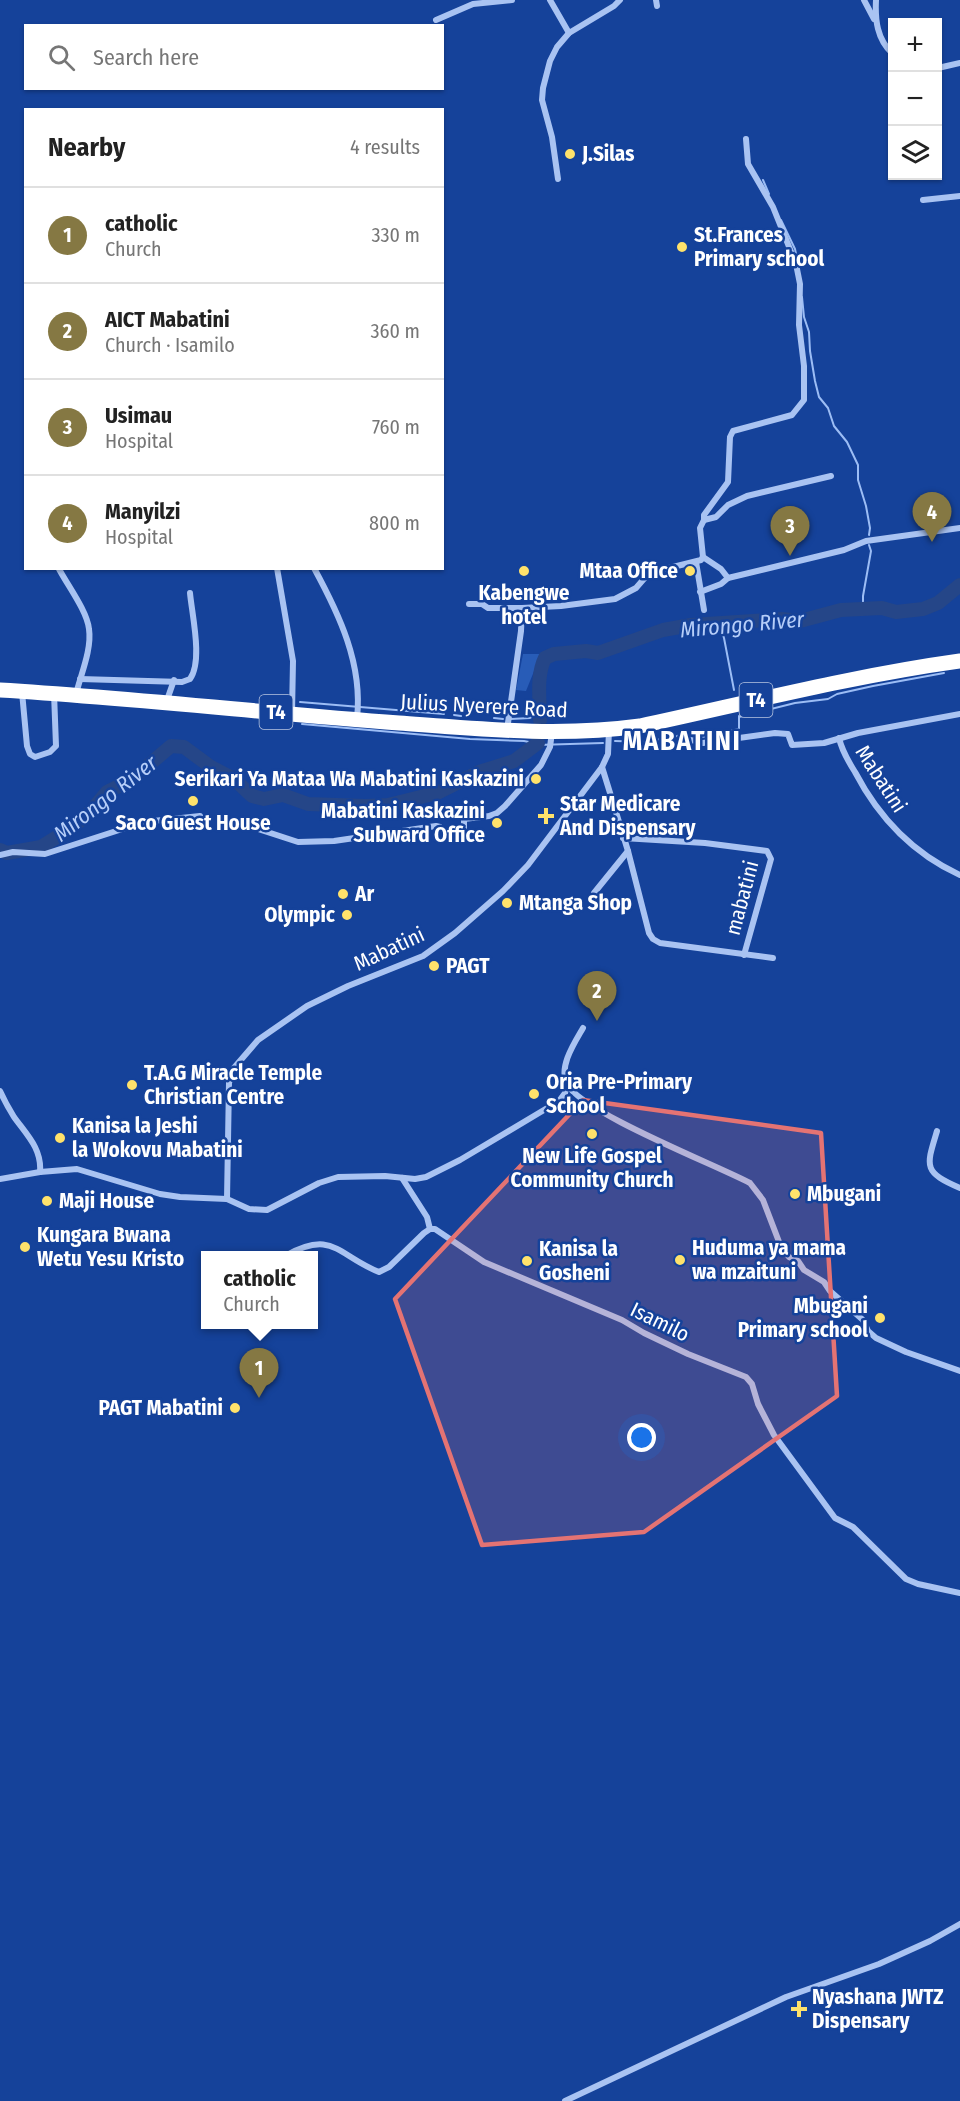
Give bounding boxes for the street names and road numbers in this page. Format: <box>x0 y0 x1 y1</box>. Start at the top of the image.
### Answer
road number: T4 <box>740 683 772 717</box>
street label: Julius Nyerere Road <box>400 689 568 723</box>
road number: T4 <box>260 695 292 729</box>
street label: Mabatini <box>850 740 912 818</box>
street label: mabatini <box>720 858 764 938</box>
street label: Mabatini <box>350 921 428 977</box>
street label: Isamilo <box>626 1297 694 1347</box>

